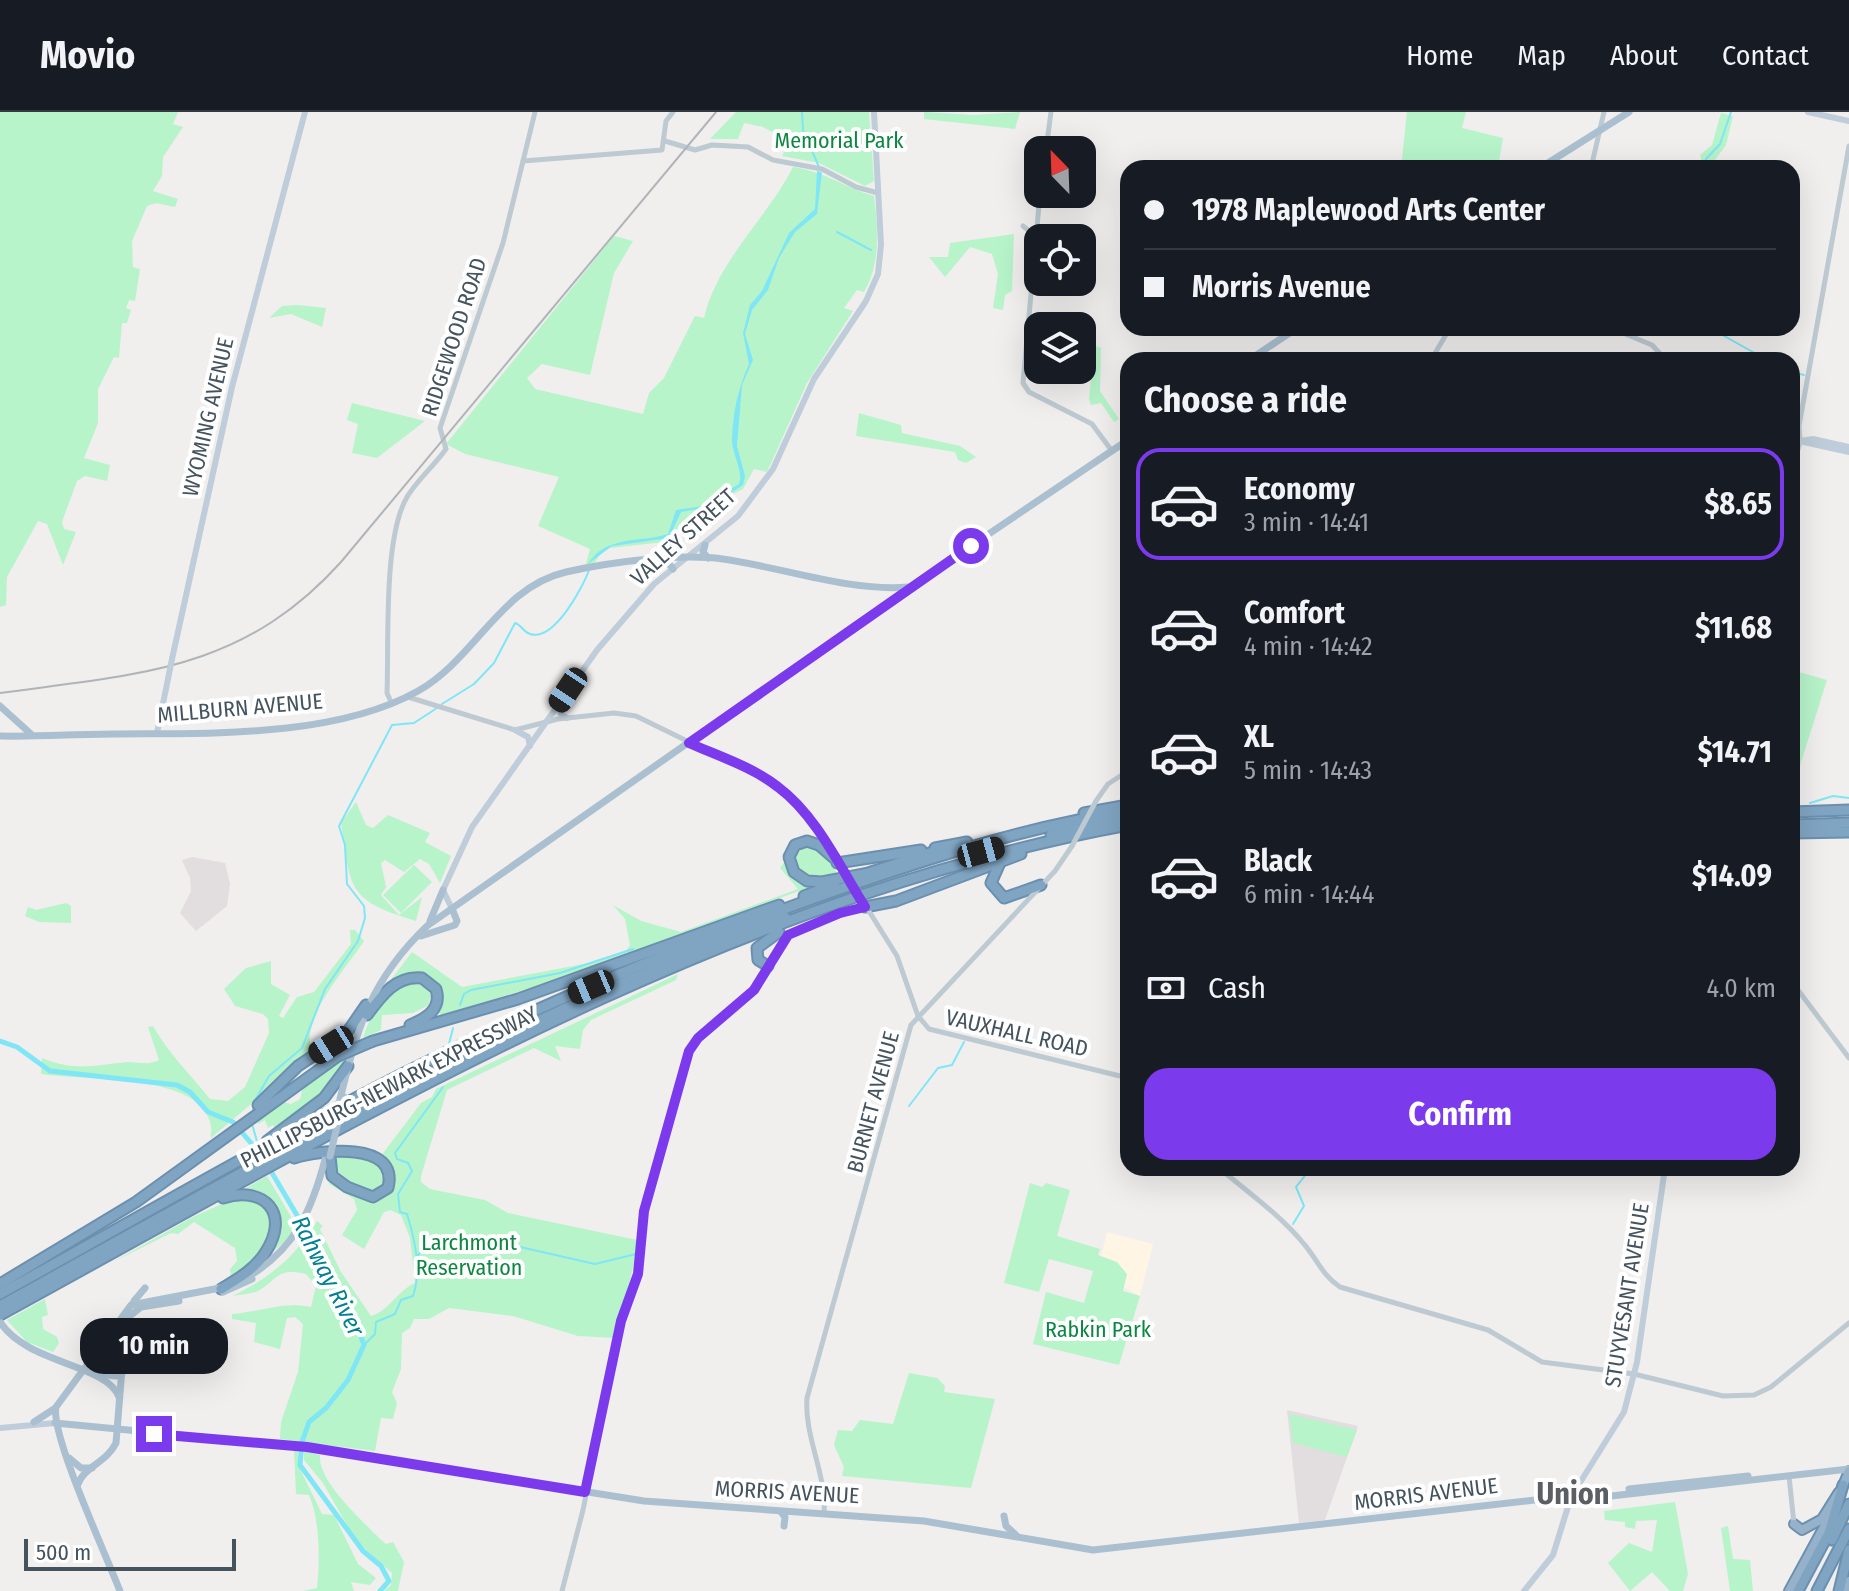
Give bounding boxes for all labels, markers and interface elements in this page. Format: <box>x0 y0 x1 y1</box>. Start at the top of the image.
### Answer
text: Movio <box>40 32 135 78</box>
text: Home <box>1406 39 1473 72</box>
text: Map <box>1517 39 1566 72</box>
text: About <box>1610 39 1678 72</box>
text: Contact <box>1722 39 1809 72</box>
park label: Memorial Park <box>775 127 904 154</box>
north arrow <box>1024 136 1096 208</box>
map controls <box>1024 136 1096 384</box>
text: 1978 Maplewood Arts Center <box>1192 192 1545 228</box>
button: locate <box>1024 224 1096 296</box>
street label: RIDGEWOOD ROAD <box>416 254 492 420</box>
text: Morris Avenue <box>1192 269 1371 305</box>
button: layers <box>1024 312 1096 384</box>
street label: WYOMING AVENUE <box>177 335 239 499</box>
text: Choose a ride <box>1144 378 1347 422</box>
icon: car <box>1148 468 1220 540</box>
text: Economy <box>1244 471 1355 507</box>
street label: VALLEY STREET <box>625 482 742 591</box>
text: $8.65 <box>1704 486 1772 522</box>
text: 3 min · 14:41 <box>1244 507 1369 538</box>
route start <box>953 528 989 564</box>
icon: car <box>1148 592 1220 664</box>
text: Comfort <box>1244 595 1345 631</box>
text: $11.68 <box>1695 610 1772 646</box>
text: 4 min · 14:42 <box>1244 631 1373 662</box>
car <box>545 663 591 717</box>
street label: MILLBURN AVENUE <box>156 687 324 729</box>
icon: car <box>1148 716 1220 788</box>
text: XL <box>1244 719 1274 755</box>
text: $14.71 <box>1698 734 1772 770</box>
text: 5 min · 14:43 <box>1244 755 1372 786</box>
car <box>955 834 1007 870</box>
icon: car <box>1148 840 1220 912</box>
text: Black <box>1244 843 1312 879</box>
text: $14.09 <box>1692 858 1772 894</box>
text: 6 min · 14:44 <box>1244 879 1374 910</box>
icon: cash <box>1144 966 1188 1010</box>
car <box>564 967 618 1007</box>
text: Cash <box>1208 970 1266 1006</box>
text: 4.0 km <box>1706 973 1776 1004</box>
street label: PHILLIPSBURG-NEWARK EXPRESSWAY <box>236 1000 542 1174</box>
street label: VAUXHALL ROAD <box>943 1004 1091 1062</box>
car <box>304 1022 358 1068</box>
street label: BURNET AVENUE <box>841 1028 905 1176</box>
button: Confirm <box>1144 1068 1776 1160</box>
street label: STUYVESANT AVENUE <box>1599 1201 1655 1389</box>
water label: Rahway River <box>286 1211 371 1341</box>
park label: Larchmont Reservation <box>416 1229 522 1281</box>
park label: Rabkin Park <box>1045 1316 1152 1343</box>
callout: 10 min <box>80 1318 228 1374</box>
text: 10 min <box>119 1330 189 1361</box>
route end <box>136 1416 172 1452</box>
street label: MORRIS AVENUE <box>1353 1472 1499 1516</box>
street label: MORRIS AVENUE <box>714 1475 860 1509</box>
district label: Union <box>1537 1476 1609 1512</box>
scale bar <box>24 1535 236 1571</box>
text: 500 m <box>36 1539 91 1566</box>

